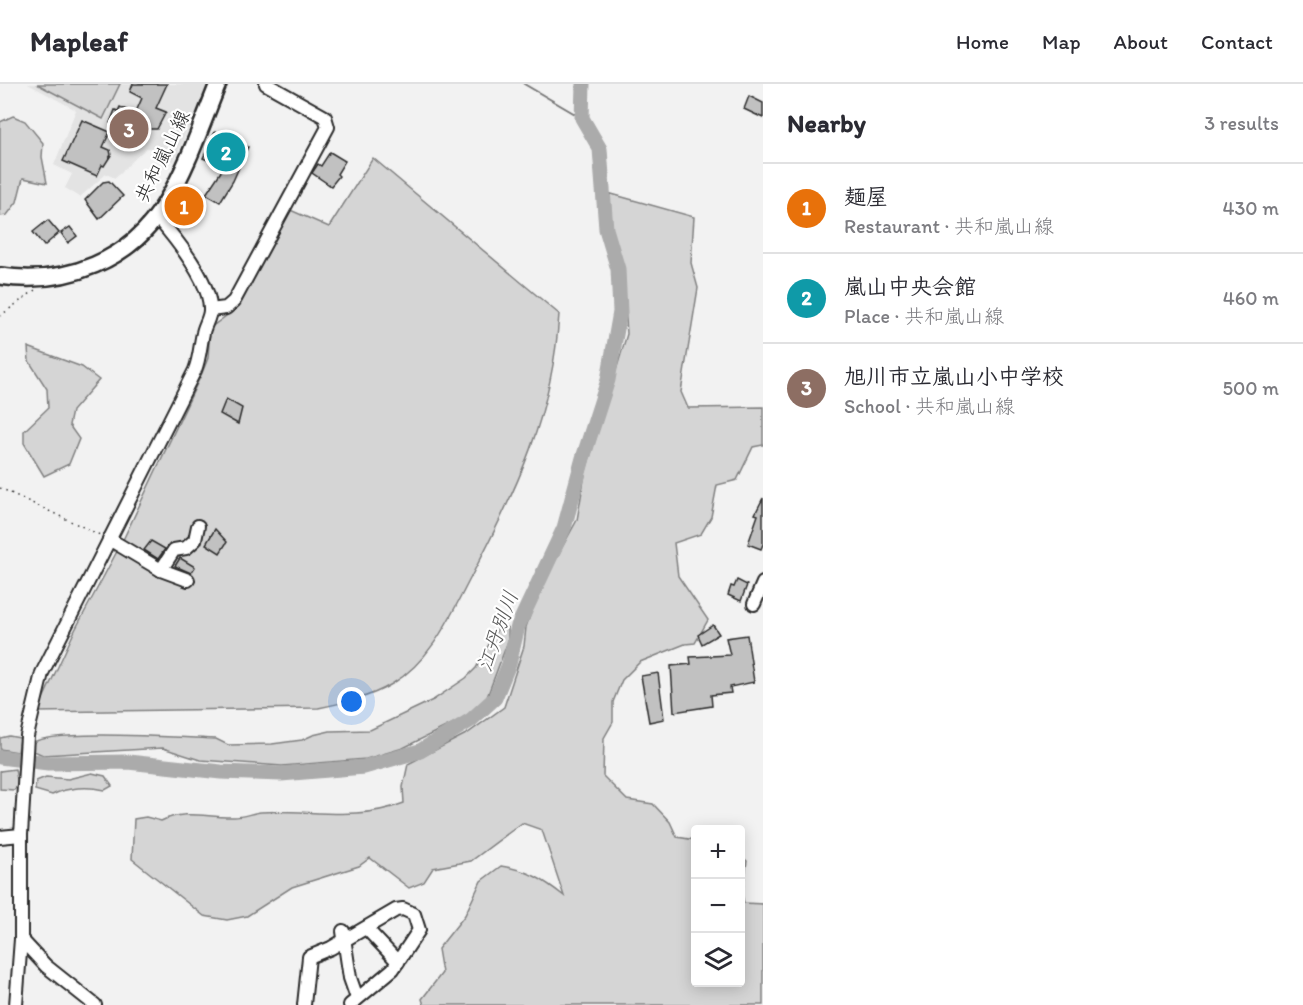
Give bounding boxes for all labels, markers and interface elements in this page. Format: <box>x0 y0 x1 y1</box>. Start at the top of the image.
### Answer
text: Mapleaf <box>30 24 128 58</box>
text: Home <box>956 29 1009 54</box>
text: Map <box>1042 29 1081 54</box>
text: About <box>1114 29 1168 54</box>
text: Contact <box>1201 29 1273 54</box>
pin: 3 <box>110 106 148 152</box>
street label: 共和嵐山線 <box>129 106 195 206</box>
text: Nearby <box>787 107 866 139</box>
text: 3 results <box>1204 111 1279 135</box>
pin: 2 <box>206 130 246 174</box>
text: 麺屋 <box>844 183 888 210</box>
pin: 1 <box>164 184 204 228</box>
text: 1 <box>802 196 811 220</box>
text: 430 m <box>1222 196 1279 220</box>
text: Restaurant · 共和嵐山線 <box>844 214 1054 238</box>
text: 嵐山中央会館 <box>844 273 976 300</box>
text: 2 <box>801 286 812 310</box>
text: 460 m <box>1223 286 1279 310</box>
text: Place · 共和嵐山線 <box>844 304 1004 328</box>
text: 旭川市立嵐山小中学校 <box>844 363 1064 390</box>
text: 3 <box>801 376 812 400</box>
text: 500 m <box>1223 376 1279 400</box>
text: School · 共和嵐山線 <box>844 394 1015 418</box>
water label: 江丹別川 <box>471 587 523 675</box>
your location <box>337 687 366 716</box>
map controls <box>691 825 745 987</box>
button: + <box>691 825 745 879</box>
button: − <box>691 879 745 933</box>
button: layers <box>691 933 745 987</box>

